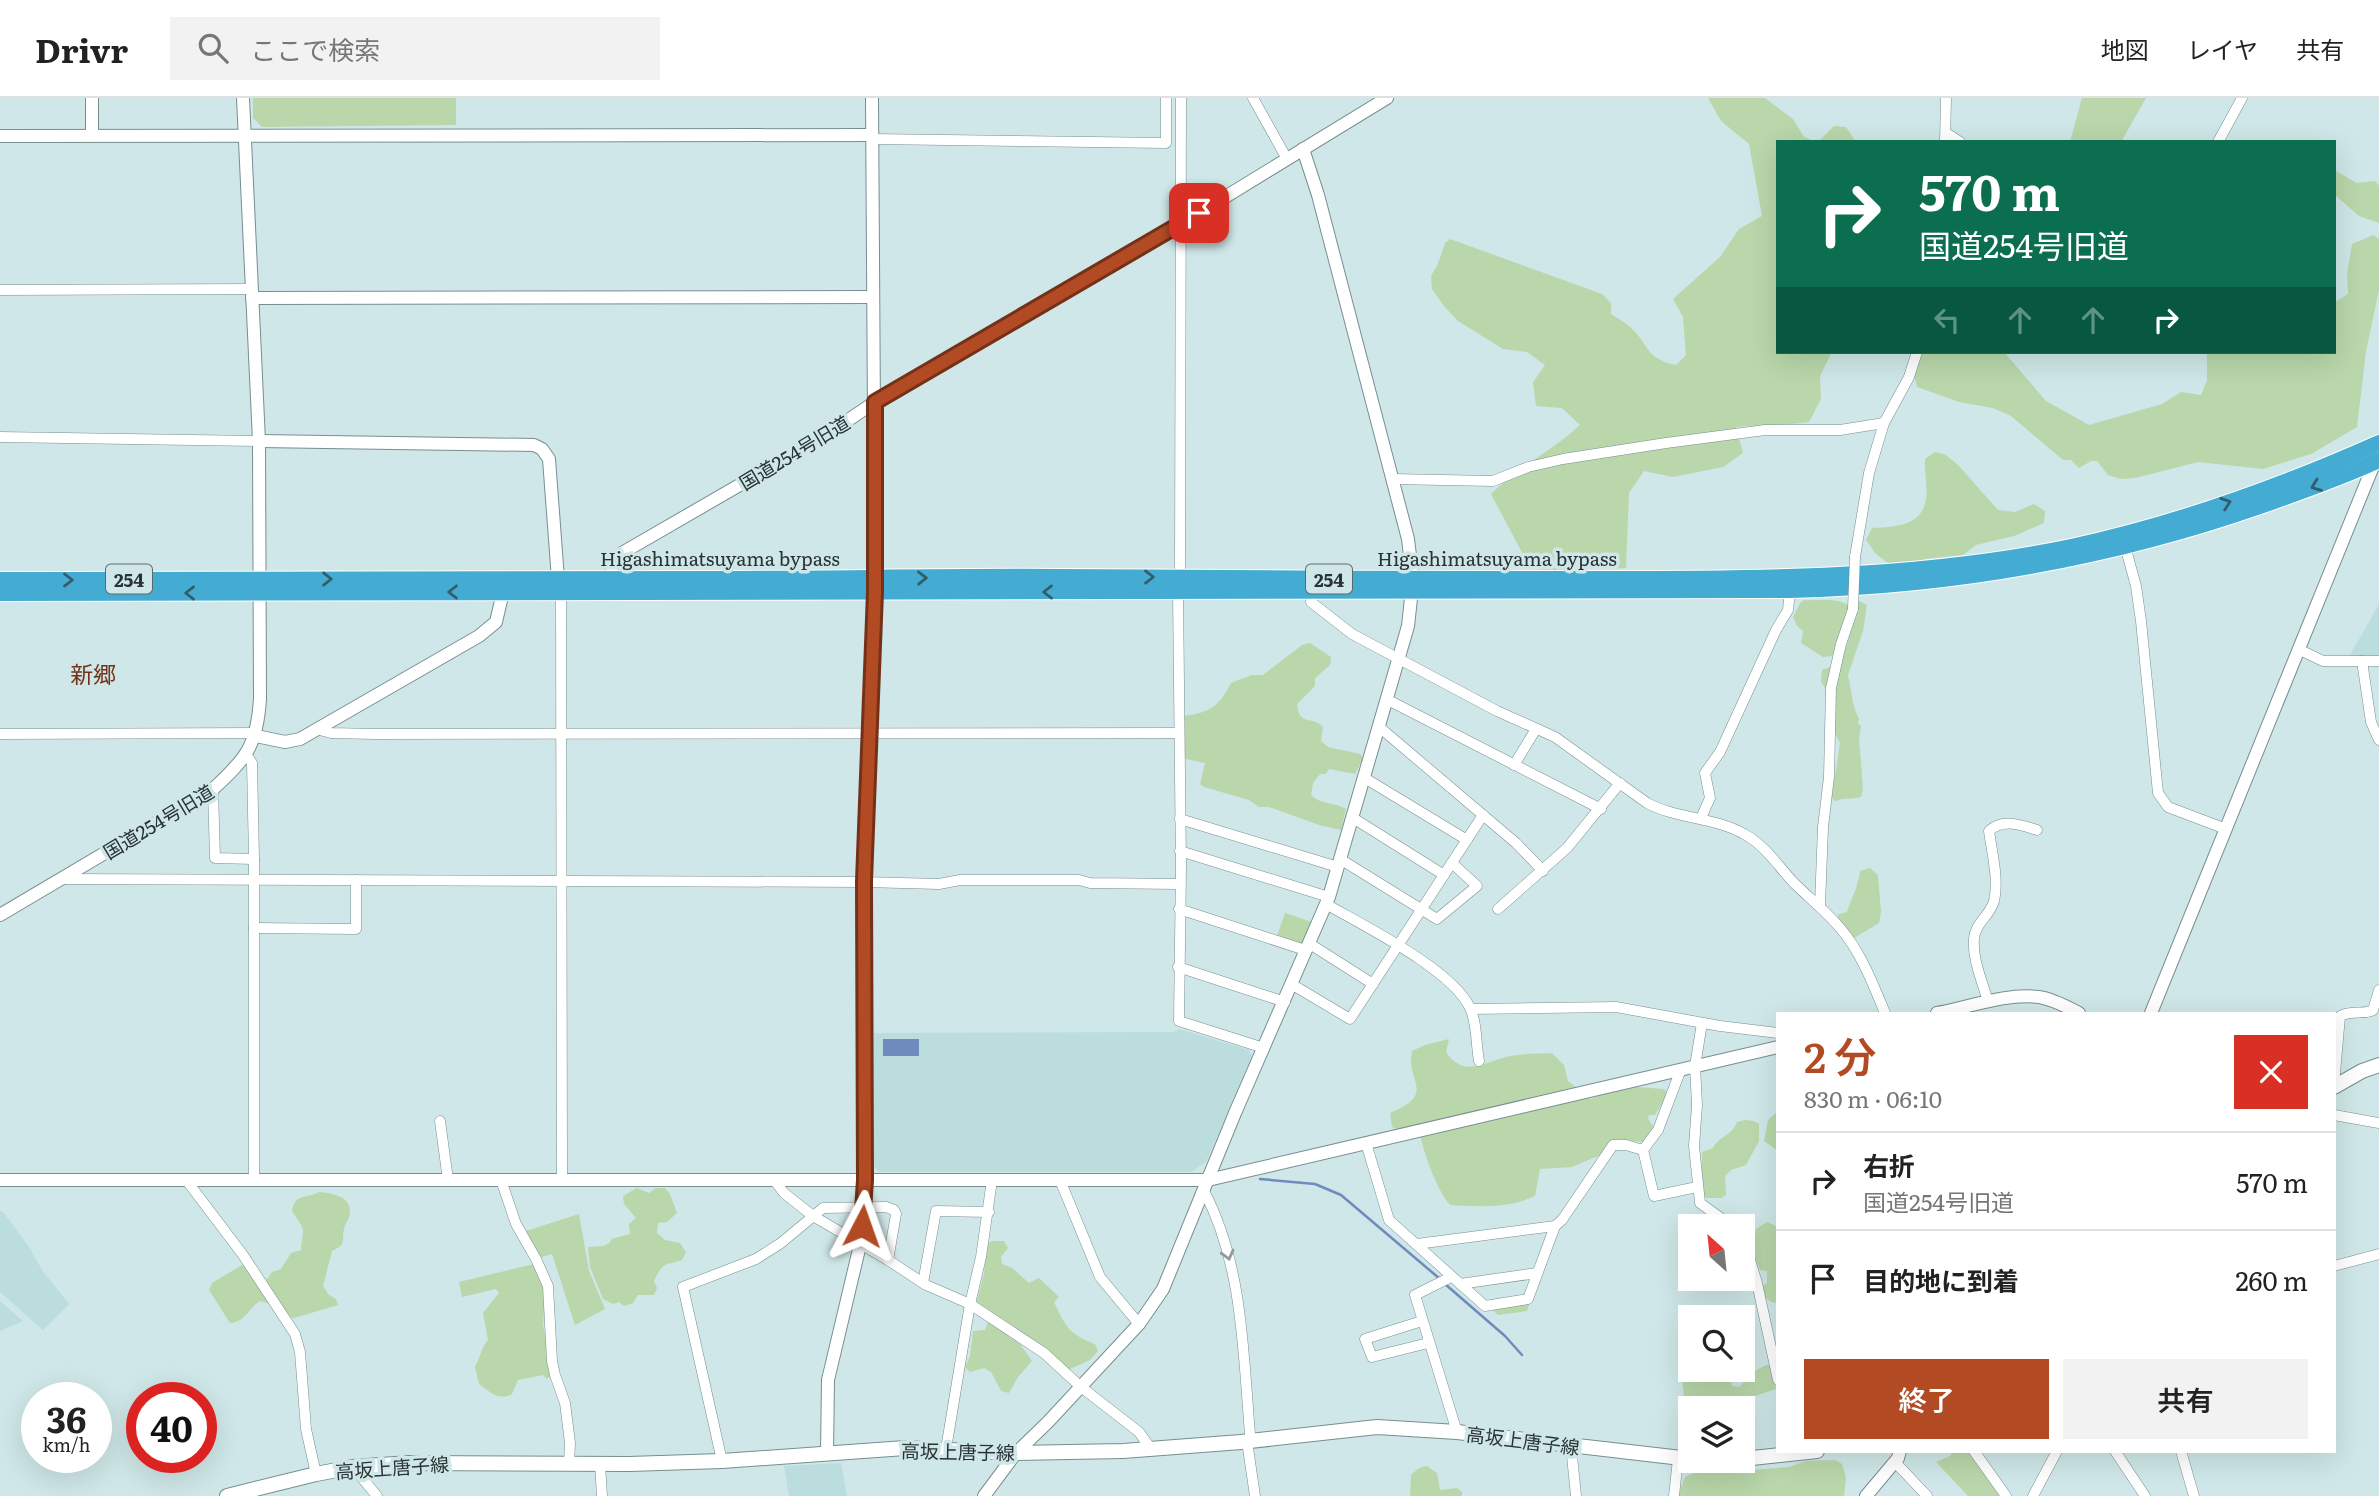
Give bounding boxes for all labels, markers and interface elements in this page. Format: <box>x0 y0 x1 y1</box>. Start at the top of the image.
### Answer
search box <box>170 17 660 80</box>
text: Drivr <box>35 24 128 73</box>
icon: search <box>194 29 232 67</box>
text: ここで検索 <box>250 29 380 68</box>
text: 地図 <box>2101 31 2149 66</box>
text: レイヤ <box>2187 31 2258 66</box>
text: 共有 <box>2296 31 2344 66</box>
text: 570 m <box>1919 153 2060 226</box>
icon: right <box>1804 168 1895 259</box>
pin <box>1169 183 1229 243</box>
icon: arrive <box>1180 194 1218 232</box>
text: 国道254号旧道 <box>1919 220 2129 268</box>
icon: left <box>1928 301 1966 339</box>
icon: ahead <box>2001 301 2039 339</box>
icon: ahead <box>2074 301 2112 339</box>
icon: right <box>2147 301 2185 339</box>
street label: 国道254号旧道 <box>733 408 855 496</box>
one-way arrow <box>2311 478 2323 492</box>
one-way arrow <box>2219 497 2232 511</box>
street label: Higashimatsuyama bypass <box>600 544 840 572</box>
street label: Higashimatsuyama bypass <box>1377 544 1617 572</box>
road number: 254 <box>106 564 152 593</box>
road number: 254 <box>1306 564 1352 593</box>
one-way arrow <box>1144 570 1155 585</box>
one-way arrow <box>322 571 333 587</box>
one-way arrow <box>917 571 928 586</box>
one-way arrow <box>63 572 74 588</box>
one-way arrow <box>447 584 458 600</box>
one-way arrow <box>1042 584 1053 600</box>
one-way arrow <box>184 585 194 601</box>
district label: 新郷 <box>70 656 116 690</box>
street label: 国道254号旧道 <box>97 777 219 865</box>
text: 2 分 <box>1804 1024 1876 1086</box>
button: close <box>2234 1035 2308 1109</box>
text: 830 m · 06:10 <box>1804 1081 1942 1115</box>
text: 右折 <box>1863 1145 1915 1184</box>
icon: right <box>1804 1162 1842 1200</box>
text: 570 m <box>2236 1162 2308 1201</box>
text: 国道254号旧道 <box>1863 1184 2014 1218</box>
position arrow <box>825 1189 899 1263</box>
north arrow <box>1678 1214 1755 1292</box>
map controls <box>1678 1214 1755 1473</box>
one-way arrow <box>1219 1249 1234 1261</box>
icon: arrive <box>1804 1260 1842 1298</box>
text: 目的地に到着 <box>1863 1260 2019 1299</box>
text: 260 m <box>2235 1260 2308 1299</box>
button: search <box>1678 1305 1755 1382</box>
button: 終了 <box>1804 1359 2049 1439</box>
button: 共有 <box>2063 1359 2308 1439</box>
speed limit sign: 40 <box>126 1382 217 1473</box>
text: 36 <box>47 1392 86 1444</box>
button: layers <box>1678 1396 1755 1473</box>
street label: 高坂上唐子線 <box>1465 1419 1581 1461</box>
text: km/h <box>43 1431 90 1458</box>
street label: 高坂上唐子線 <box>901 1436 1015 1466</box>
street label: 高坂上唐子線 <box>334 1449 450 1485</box>

